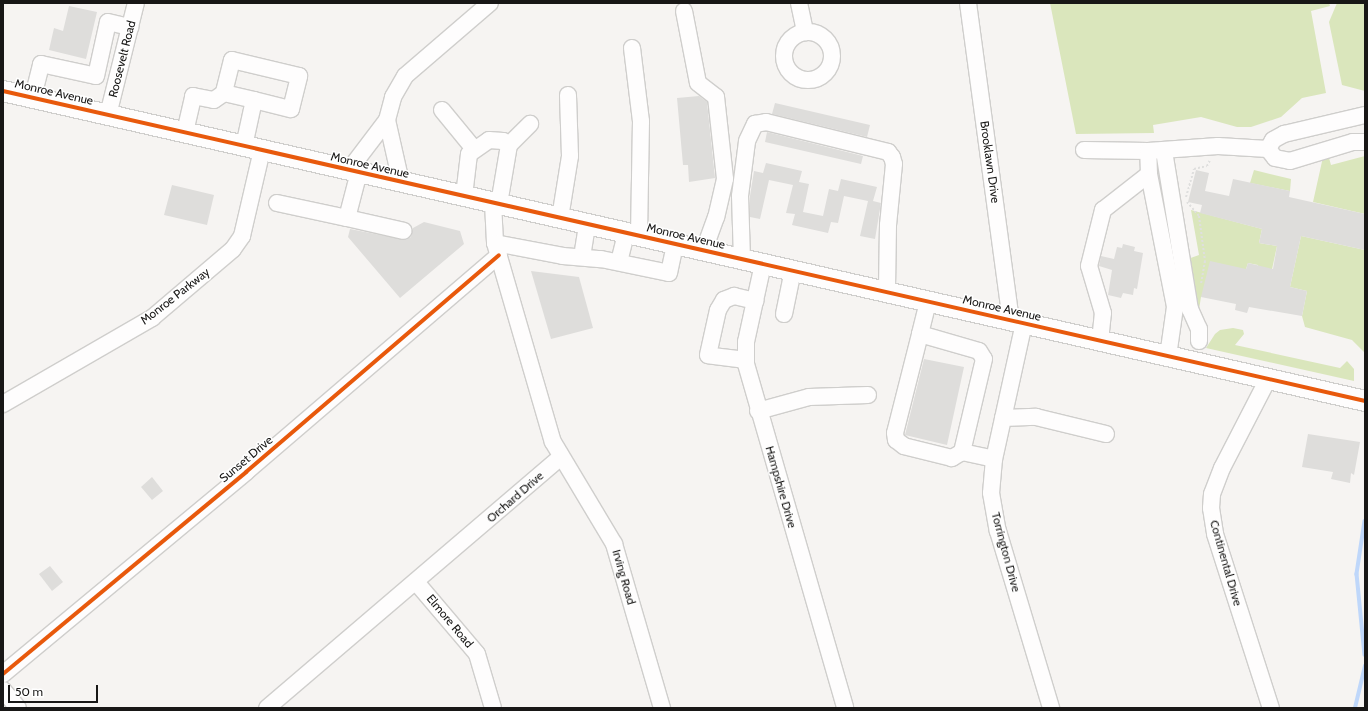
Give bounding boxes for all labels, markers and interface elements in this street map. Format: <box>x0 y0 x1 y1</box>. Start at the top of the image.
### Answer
street label: Roosevelt Road <box>105 19 139 99</box>
street label: Monroe Avenue <box>13 76 95 108</box>
street label: Brooklawn Drive <box>977 120 1003 204</box>
street label: Monroe Avenue <box>329 149 411 181</box>
street label: Monroe Avenue <box>645 220 727 252</box>
street label: Monroe Parkway <box>138 265 212 327</box>
street label: Monroe Avenue <box>961 292 1043 324</box>
street label: Sunset Drive <box>217 433 275 485</box>
street label: Hampshire Drive <box>762 444 800 530</box>
street label: Orchard Drive <box>484 468 546 526</box>
street label: Torrington Drive <box>988 511 1024 593</box>
street label: Continental Drive <box>1207 518 1245 608</box>
street label: Irving Road <box>609 548 639 606</box>
street label: Elmore Road <box>424 591 476 651</box>
scale bar <box>10 677 100 703</box>
text: 50 m <box>15 684 43 699</box>

